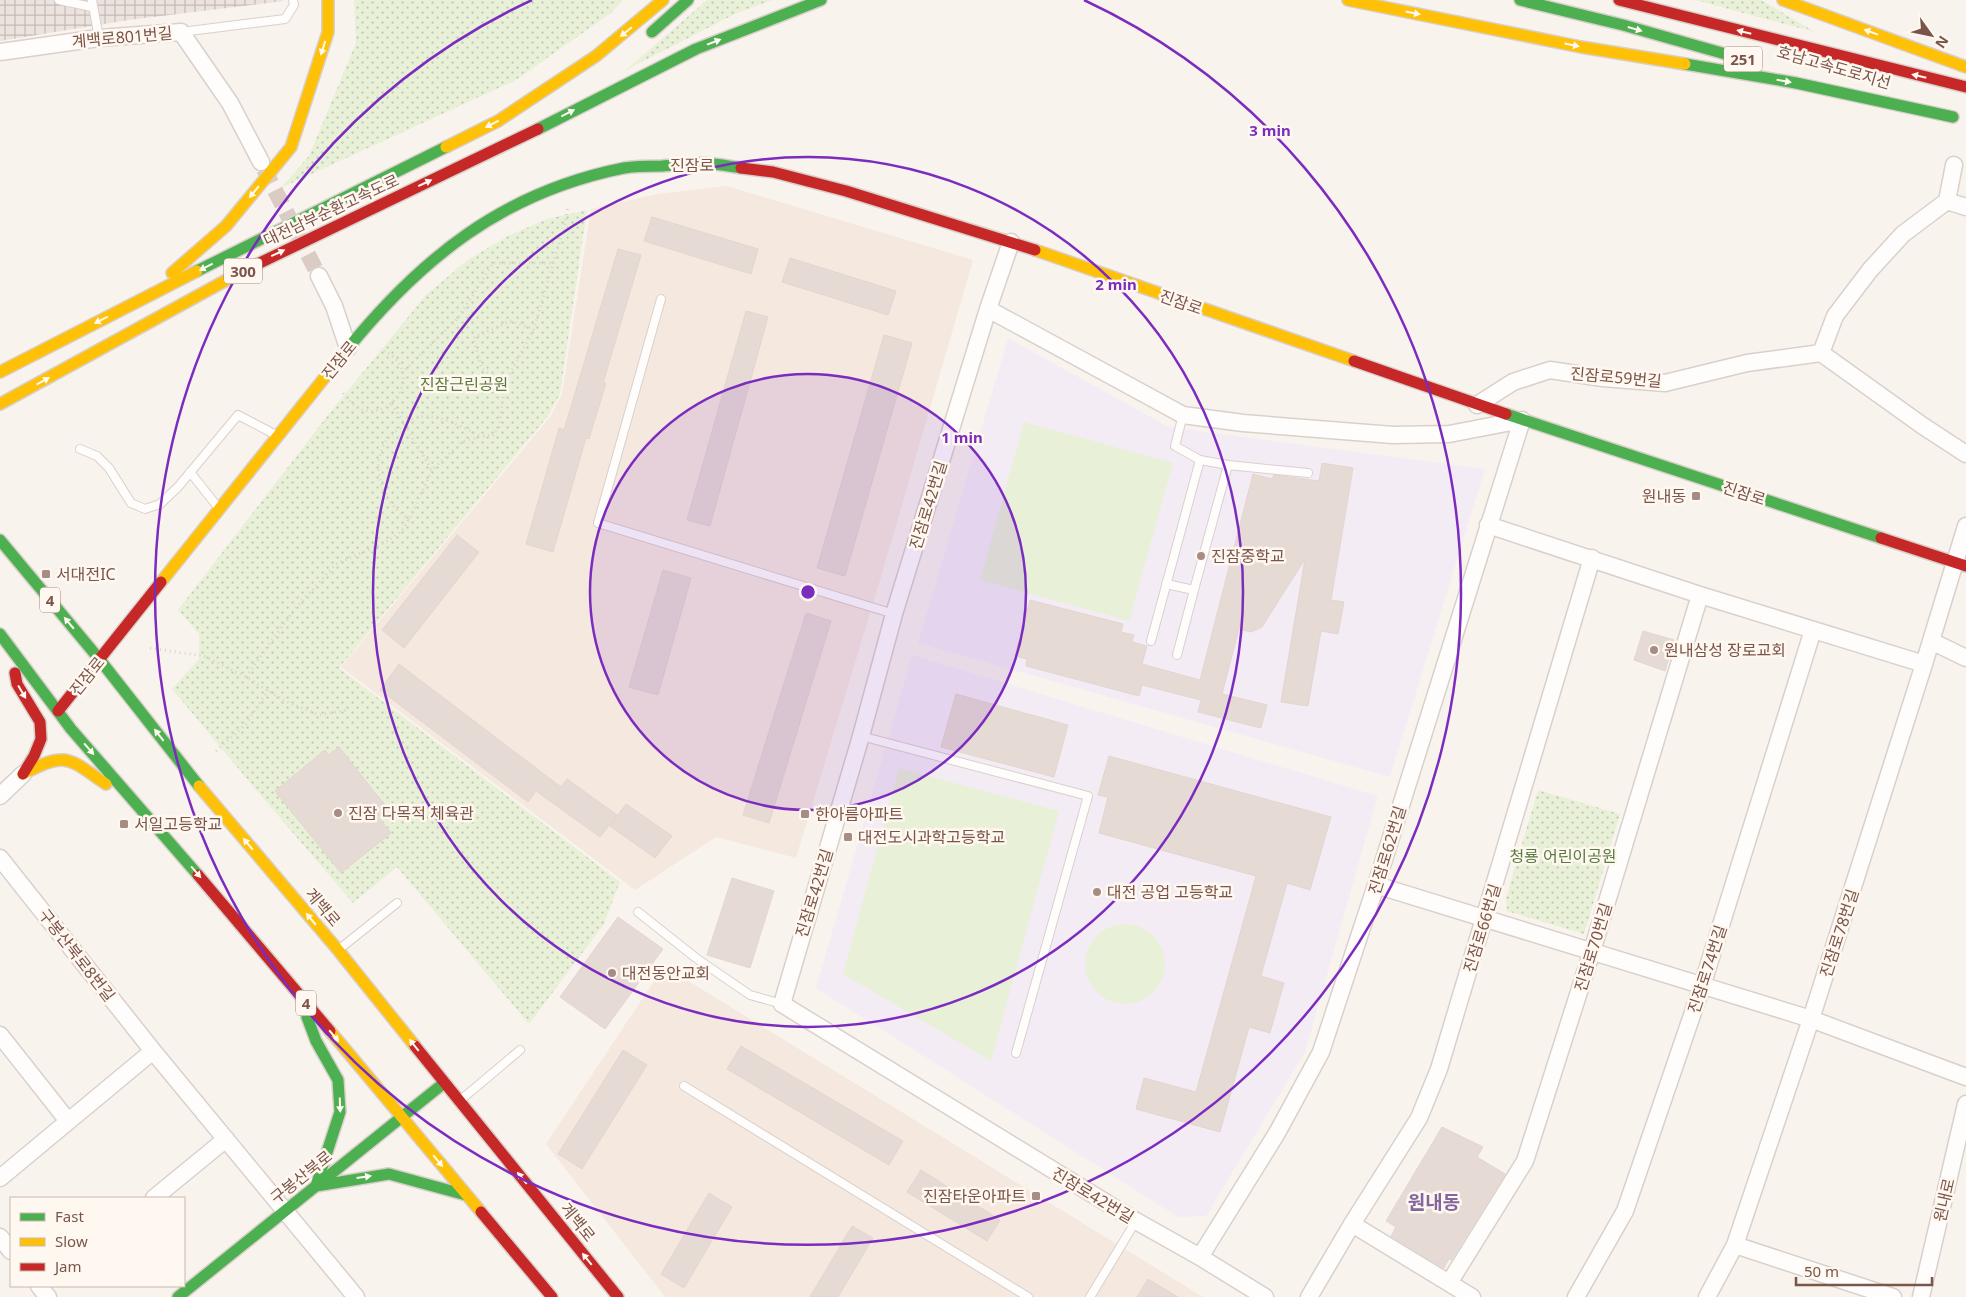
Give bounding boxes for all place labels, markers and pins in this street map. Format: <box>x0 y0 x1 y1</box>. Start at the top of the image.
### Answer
place label: 원내동 <box>1642 485 1686 507</box>
marker: 원내동 <box>1690 490 1702 502</box>
place label: 진잠중학교 <box>1211 545 1285 567</box>
marker: 진잠중학교 <box>1195 550 1207 562</box>
place label: 서대전IC <box>56 563 116 585</box>
marker: 서대전IC <box>40 568 52 580</box>
centre of rings <box>799 583 817 601</box>
place label: 원내삼성 장로교회 <box>1664 639 1786 661</box>
marker: 원내삼성 장로교회 <box>1648 644 1660 656</box>
place label: 진잠 다목적 체육관 <box>348 802 474 824</box>
place label: 한아름아파트 <box>815 803 903 825</box>
marker: 진잠 다목적 체육관 <box>332 807 344 819</box>
marker: 한아름아파트 <box>799 808 811 820</box>
place label: 서일고등학교 <box>134 813 222 835</box>
marker: 서일고등학교 <box>118 818 130 830</box>
place label: 대전도시과학고등학교 <box>858 826 1005 848</box>
marker: 대전도시과학고등학교 <box>842 831 854 843</box>
place label: 대전 공업 고등학교 <box>1107 881 1233 903</box>
marker: 대전 공업 고등학교 <box>1091 886 1103 898</box>
place label: 대전동안교회 <box>622 962 710 984</box>
marker: 대전동안교회 <box>606 967 618 979</box>
place label: 진잠타운아파트 <box>923 1185 1026 1207</box>
marker: 진잠타운아파트 <box>1030 1190 1042 1202</box>

